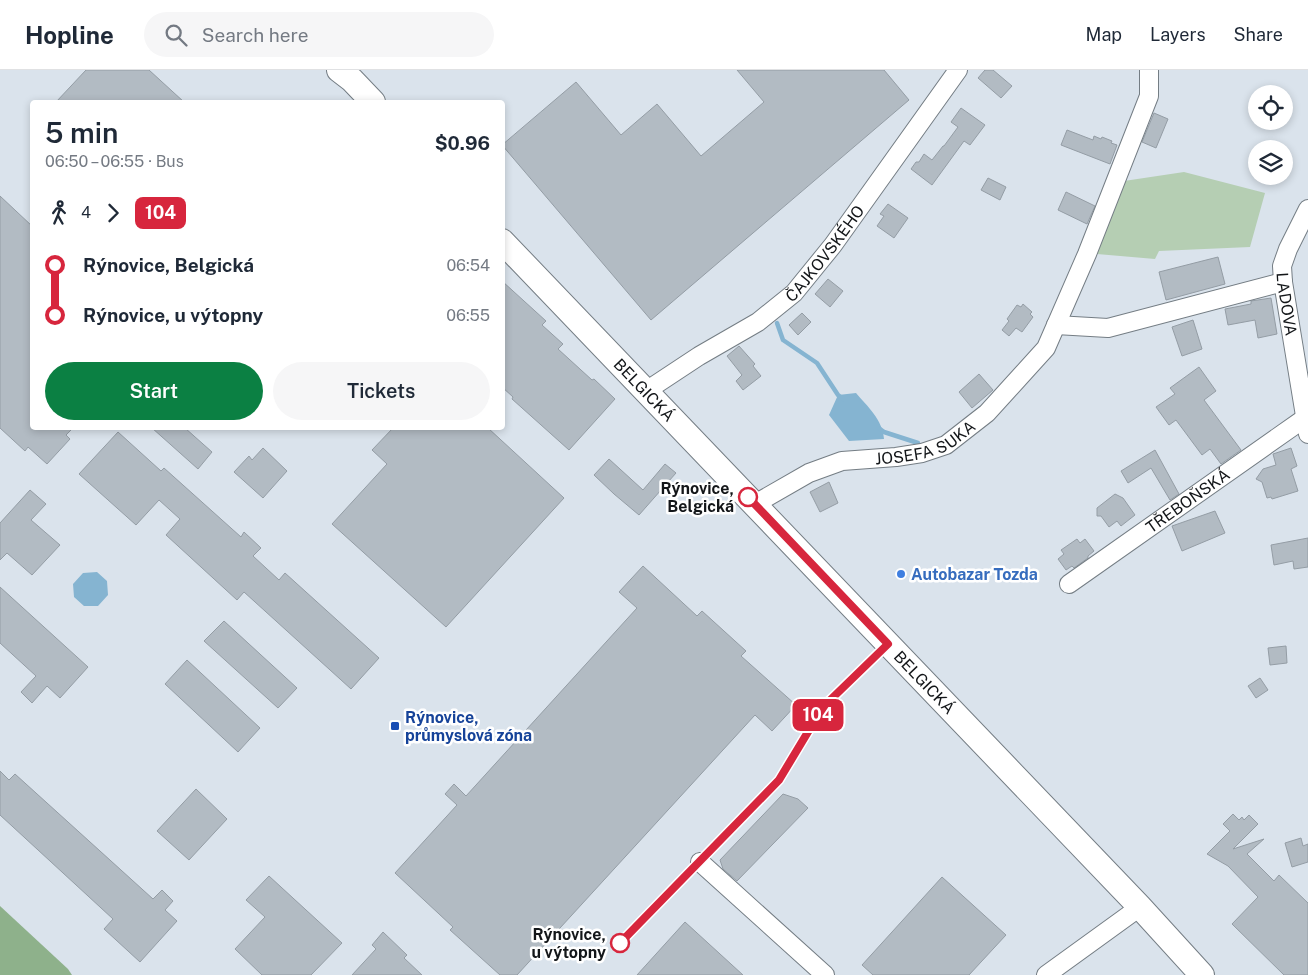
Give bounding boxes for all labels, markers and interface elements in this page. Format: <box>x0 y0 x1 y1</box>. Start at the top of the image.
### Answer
search box <box>144 12 494 57</box>
text: Hopline <box>25 21 114 49</box>
icon: search <box>162 21 190 49</box>
text: Search here <box>202 24 309 46</box>
text: Map <box>1086 24 1122 45</box>
text: Layers <box>1150 24 1206 45</box>
text: Share <box>1234 24 1283 45</box>
map controls <box>1248 85 1293 185</box>
button: locate <box>1248 85 1293 130</box>
text: 5 min <box>45 116 118 149</box>
text: $0.96 <box>435 132 490 154</box>
button: layers <box>1248 140 1293 185</box>
text: 06:50 – 06:55 · Bus <box>45 152 184 171</box>
icon: walk <box>45 199 73 227</box>
icon: forward <box>99 199 127 227</box>
text: 104 <box>145 202 176 223</box>
street label: ČAJKOVSKÉHO <box>781 202 868 306</box>
text: 4 <box>81 203 91 222</box>
text: Rýnovice, Belgická <box>83 254 254 276</box>
text: 06:54 <box>446 256 490 275</box>
street label: LADOVA <box>1272 272 1301 337</box>
text: Rýnovice, u výtopny <box>83 304 263 326</box>
text: 06:55 <box>446 306 490 325</box>
street label: BELGICKÁ <box>610 355 679 425</box>
button: Start <box>45 362 263 420</box>
button: Tickets <box>273 362 490 420</box>
street label: JOSEFA SUKA <box>874 417 979 469</box>
street label: TŘEBOŇSKÁ <box>1142 464 1233 537</box>
place label: Rýnovice, Belgická <box>660 479 734 516</box>
marker: Rýnovice, Belgická <box>738 487 758 507</box>
place label: Autobazar Tozda <box>911 565 1038 584</box>
marker: Autobazar Tozda <box>895 568 907 580</box>
street label: BELGICKÁ <box>890 647 959 718</box>
line badge: 104 <box>789 699 847 731</box>
text: 104 <box>802 704 834 725</box>
place label: Rýnovice, průmyslová zóna <box>405 708 532 745</box>
marker: Rýnovice, průmyslová zóna <box>389 720 401 732</box>
place label: Rýnovice, u výtopny <box>531 925 606 962</box>
marker: Rýnovice, u výtopny <box>610 933 630 953</box>

